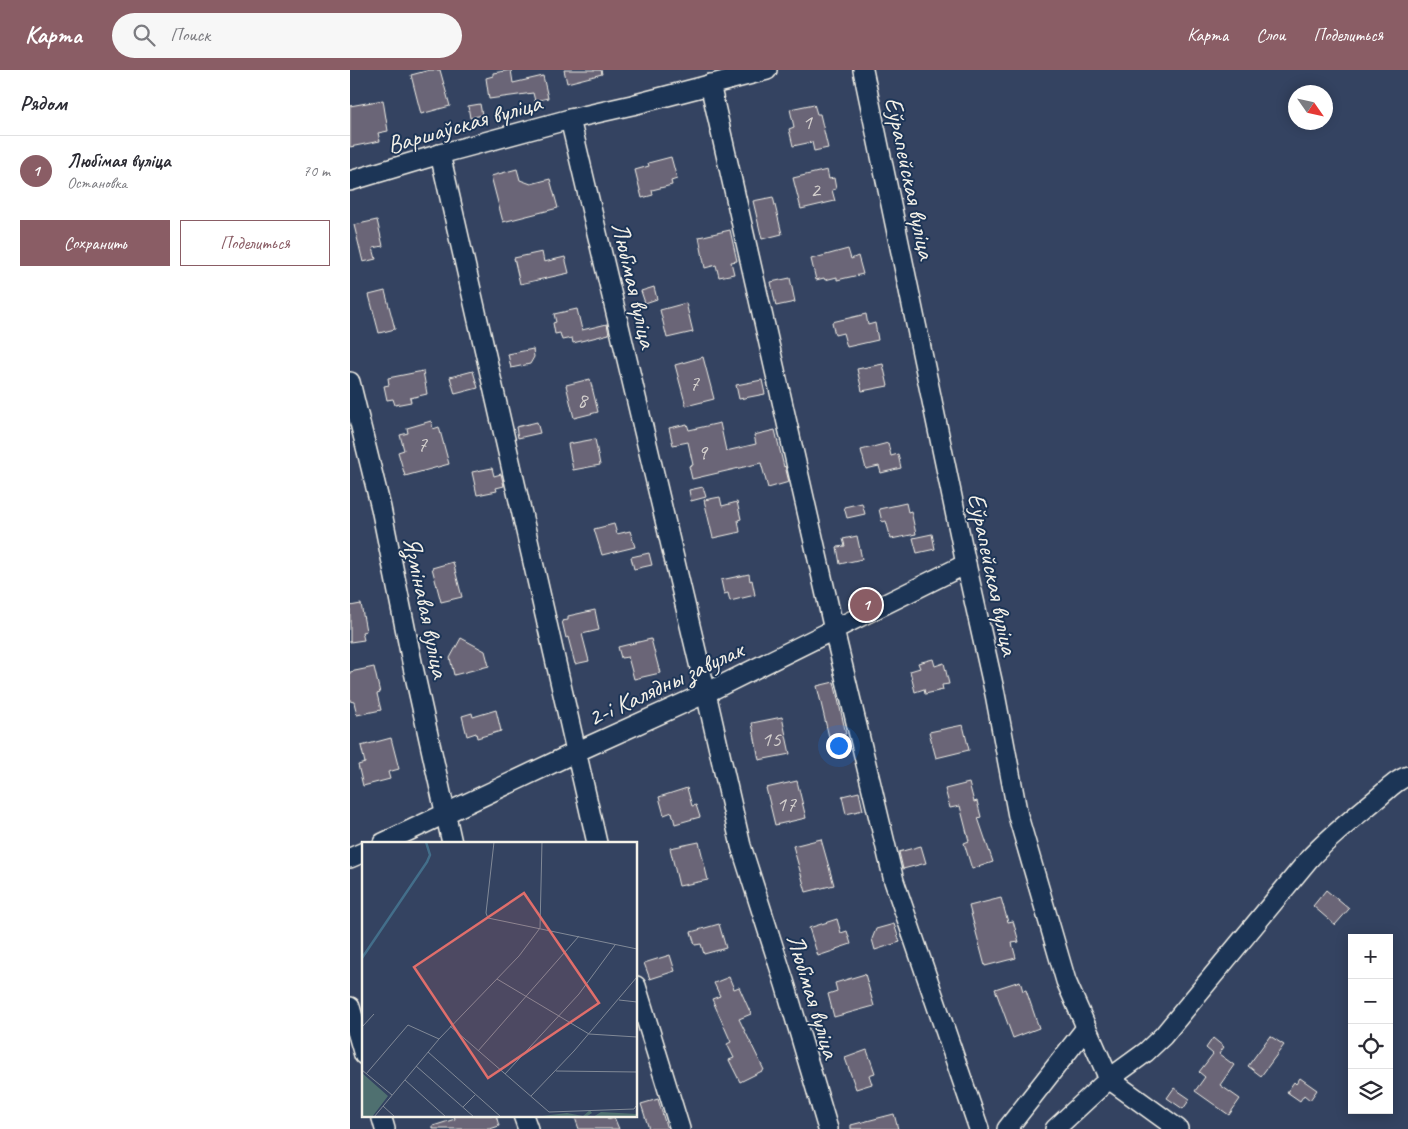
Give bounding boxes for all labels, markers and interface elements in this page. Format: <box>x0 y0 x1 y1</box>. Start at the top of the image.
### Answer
search box <box>112 13 462 58</box>
text: Карта <box>25 20 82 50</box>
icon: search <box>130 21 158 49</box>
text: Поиск <box>170 23 210 47</box>
text: Карта <box>1187 24 1228 46</box>
text: Слои <box>1256 24 1285 46</box>
text: Поделиться <box>1313 24 1383 46</box>
north arrow <box>1288 85 1333 130</box>
street label: Варшаўская вуліца <box>383 86 547 161</box>
text: Рядом <box>20 90 67 116</box>
street label: Еўрапейская вуліца <box>877 94 943 264</box>
house number: 1 <box>802 108 813 136</box>
text: Любімая вуліца <box>67 149 170 173</box>
text: 1 <box>32 161 40 181</box>
text: 70 m <box>303 161 330 181</box>
text: Остановка <box>67 173 127 193</box>
house number: 2 <box>810 176 822 204</box>
street label: Любімая вуліца <box>604 219 665 353</box>
button: Сохранить <box>20 220 170 266</box>
button: Поделиться <box>180 220 330 266</box>
house number: 7 <box>689 369 700 397</box>
house number: 8 <box>577 386 589 414</box>
house number: 7 <box>417 430 428 458</box>
house number: 9 <box>697 438 709 466</box>
street label: Еўрапейская вуліца <box>960 490 1026 660</box>
street label: Язмінавая вуліца <box>394 534 457 683</box>
pin: 1 <box>850 586 882 624</box>
street label: 2-і Калядны завулак <box>582 633 751 735</box>
house number: 15 <box>761 725 782 753</box>
your location <box>826 733 852 759</box>
house number: 17 <box>776 790 797 818</box>
inset map <box>362 842 638 1116</box>
street label: Любімая вуліца <box>779 930 848 1064</box>
map controls <box>1348 934 1393 1114</box>
button: + <box>1348 934 1393 979</box>
button: − <box>1348 979 1393 1024</box>
button: locate <box>1348 1024 1393 1069</box>
button: layers <box>1348 1069 1393 1114</box>

